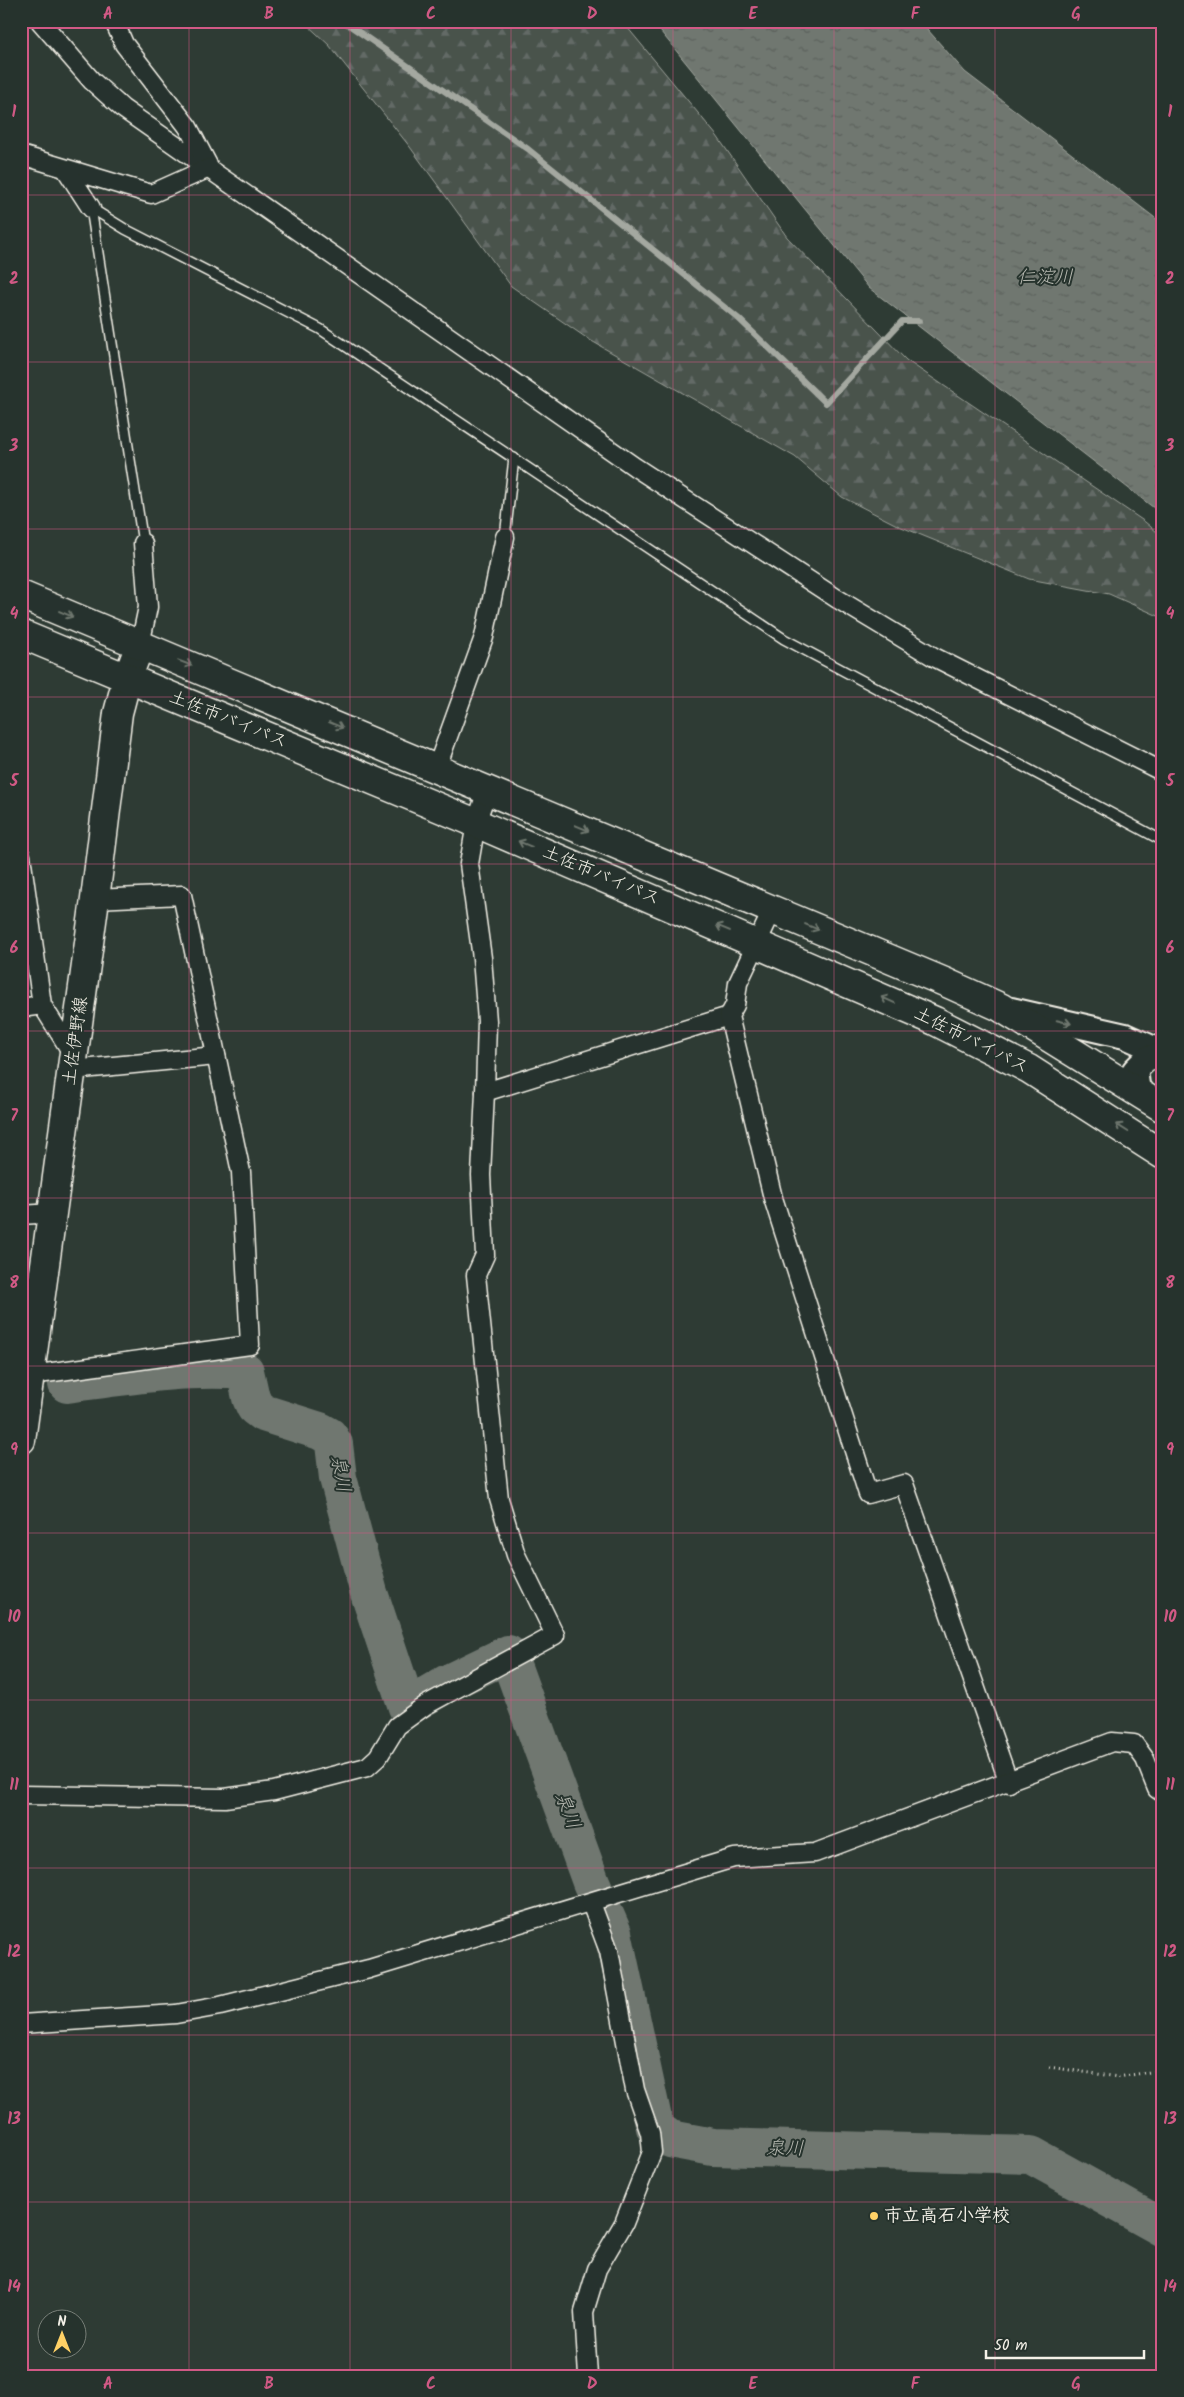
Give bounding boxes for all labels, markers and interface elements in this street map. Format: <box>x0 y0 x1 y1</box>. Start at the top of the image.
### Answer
text: A <box>103 2 113 27</box>
text: B <box>264 2 274 27</box>
text: C <box>426 2 436 27</box>
text: D <box>587 2 598 27</box>
text: E <box>749 2 759 27</box>
text: F <box>911 2 921 27</box>
text: G <box>1071 2 1081 27</box>
text: 1 <box>12 100 17 125</box>
text: 1 <box>1168 100 1173 125</box>
water label: 仁淀川 <box>1016 263 1074 293</box>
text: 2 <box>9 267 19 292</box>
text: 2 <box>1165 267 1175 292</box>
text: 3 <box>9 434 19 459</box>
text: 3 <box>1165 434 1175 459</box>
text: 4 <box>10 602 19 627</box>
text: 4 <box>1166 602 1175 627</box>
one-way arrow <box>58 609 73 619</box>
one-way arrow <box>178 659 193 668</box>
street label: 土佐市バイパス <box>164 683 292 757</box>
one-way arrow <box>328 721 343 730</box>
text: 5 <box>9 769 20 794</box>
text: 5 <box>1165 769 1176 794</box>
one-way arrow <box>574 824 589 834</box>
street label: 土佐市バイパス <box>538 838 664 914</box>
one-way arrow <box>518 839 533 848</box>
one-way arrow <box>804 922 819 932</box>
one-way arrow <box>716 923 731 933</box>
text: 6 <box>10 936 19 961</box>
text: 6 <box>1166 936 1175 961</box>
street label: 土佐伊野線 <box>55 994 97 1088</box>
one-way arrow <box>881 994 896 1004</box>
street label: 土佐市バイパス <box>908 1000 1034 1082</box>
one-way arrow <box>1056 1018 1072 1027</box>
text: 7 <box>10 1104 18 1129</box>
text: 7 <box>1166 1104 1174 1129</box>
one-way arrow <box>1116 1123 1130 1133</box>
text: 8 <box>9 1271 19 1296</box>
text: 8 <box>1165 1271 1175 1296</box>
text: 9 <box>10 1438 18 1463</box>
text: 9 <box>1166 1438 1174 1463</box>
water label: 泉川 <box>322 1453 358 1495</box>
text: 10 <box>7 1605 21 1630</box>
text: 10 <box>1163 1605 1177 1630</box>
text: 11 <box>9 1773 19 1798</box>
text: 11 <box>1165 1773 1175 1798</box>
water label: 泉川 <box>546 1788 588 1834</box>
text: 12 <box>7 1940 21 1965</box>
text: 12 <box>1163 1940 1177 1965</box>
text: 13 <box>7 2107 21 2132</box>
text: 13 <box>1163 2107 1177 2132</box>
water label: 泉川 <box>766 2134 804 2164</box>
place label: 市立高石小学校 <box>884 2202 1010 2231</box>
marker: 市立高石小学校 <box>868 2210 880 2222</box>
text: 14 <box>7 2275 21 2300</box>
text: 14 <box>1163 2275 1177 2300</box>
north arrow <box>38 2310 88 2360</box>
text: N <box>58 2311 67 2333</box>
scale bar <box>986 2327 1144 2359</box>
text: 50 m <box>994 2334 1028 2358</box>
text: A <box>103 2372 113 2397</box>
text: B <box>264 2372 274 2397</box>
text: C <box>426 2372 436 2397</box>
text: D <box>587 2372 598 2397</box>
text: E <box>749 2372 759 2397</box>
text: F <box>911 2372 921 2397</box>
text: G <box>1071 2372 1081 2397</box>

